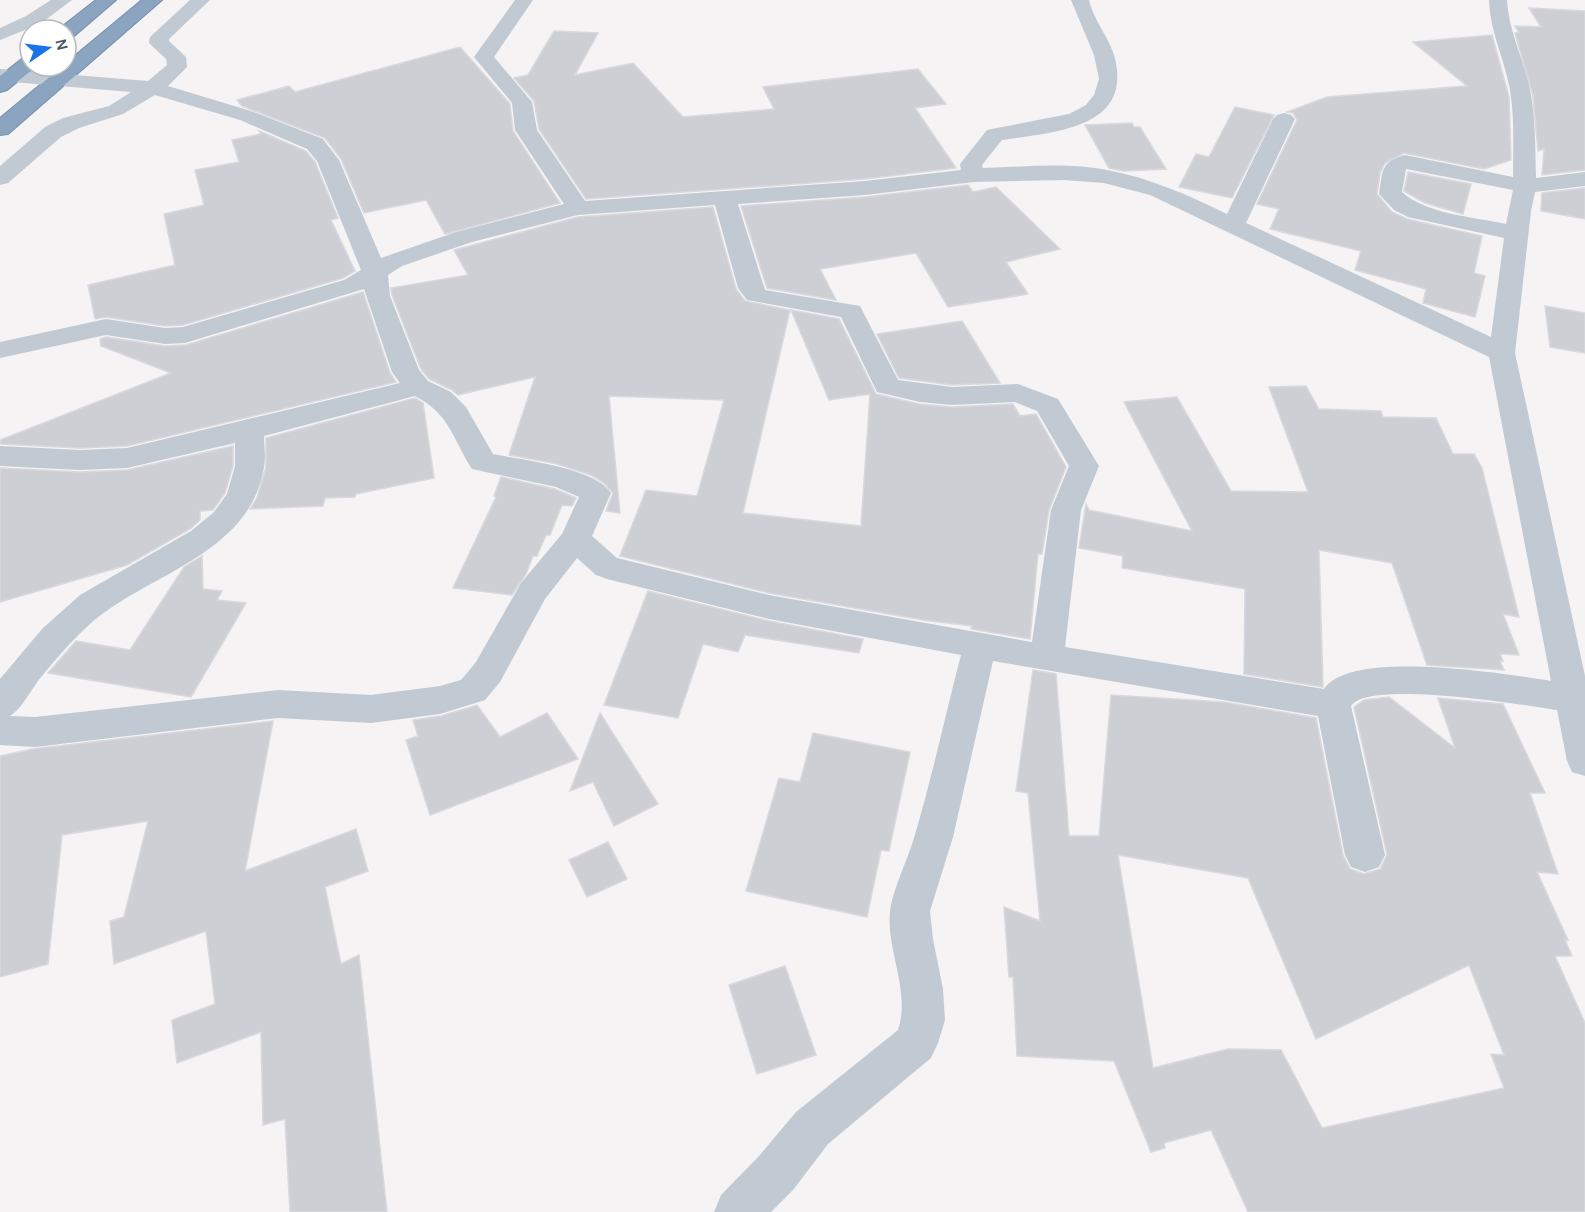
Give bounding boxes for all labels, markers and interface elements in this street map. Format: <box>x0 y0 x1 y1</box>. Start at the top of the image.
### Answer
north arrow <box>18 18 78 78</box>
text: N <box>51 37 73 52</box>

